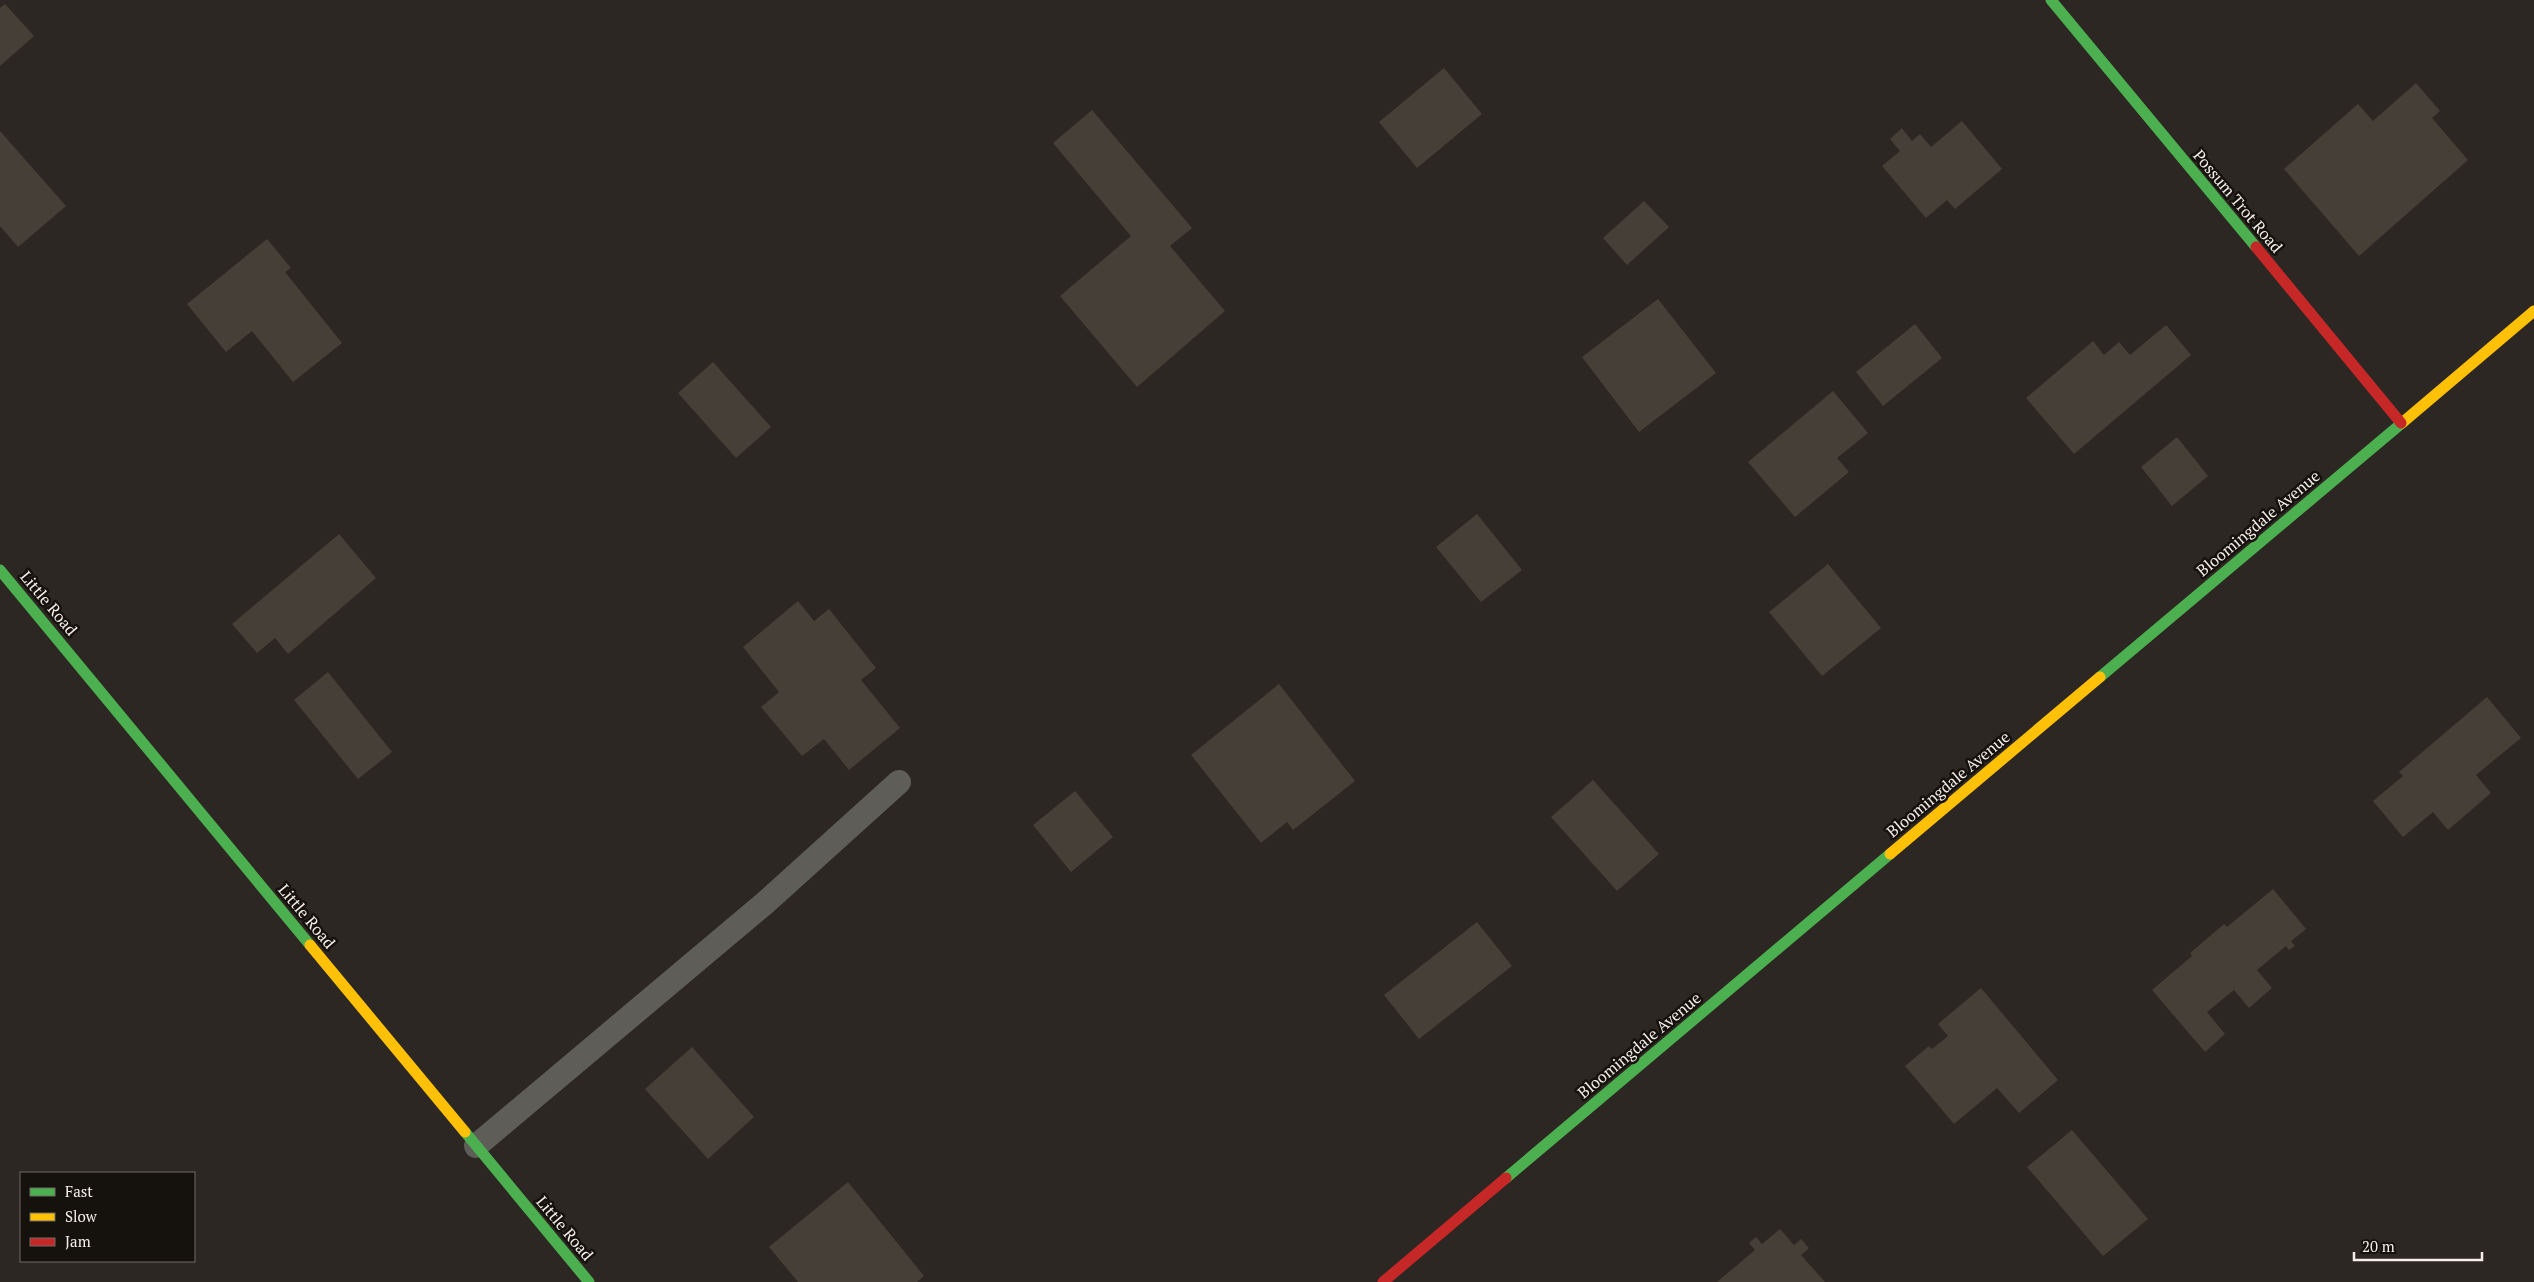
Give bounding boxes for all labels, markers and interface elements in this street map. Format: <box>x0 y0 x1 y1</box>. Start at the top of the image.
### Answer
street label: Possum Trot Road <box>2188 145 2288 257</box>
street label: Bloomingdale Avenue <box>2192 465 2324 581</box>
street label: Little Road <box>16 566 83 640</box>
street label: Bloomingdale Avenue <box>1882 726 2014 842</box>
street label: Little Road <box>274 879 341 953</box>
street label: Bloomingdale Avenue <box>1573 987 1705 1103</box>
legend <box>20 1172 195 1262</box>
text: Fast <box>65 1181 93 1201</box>
street label: Little Road <box>532 1191 599 1265</box>
text: Slow <box>65 1206 98 1226</box>
scale bar <box>2354 1230 2482 1262</box>
text: Jam <box>65 1231 91 1251</box>
text: 20 m <box>2362 1236 2395 1256</box>

